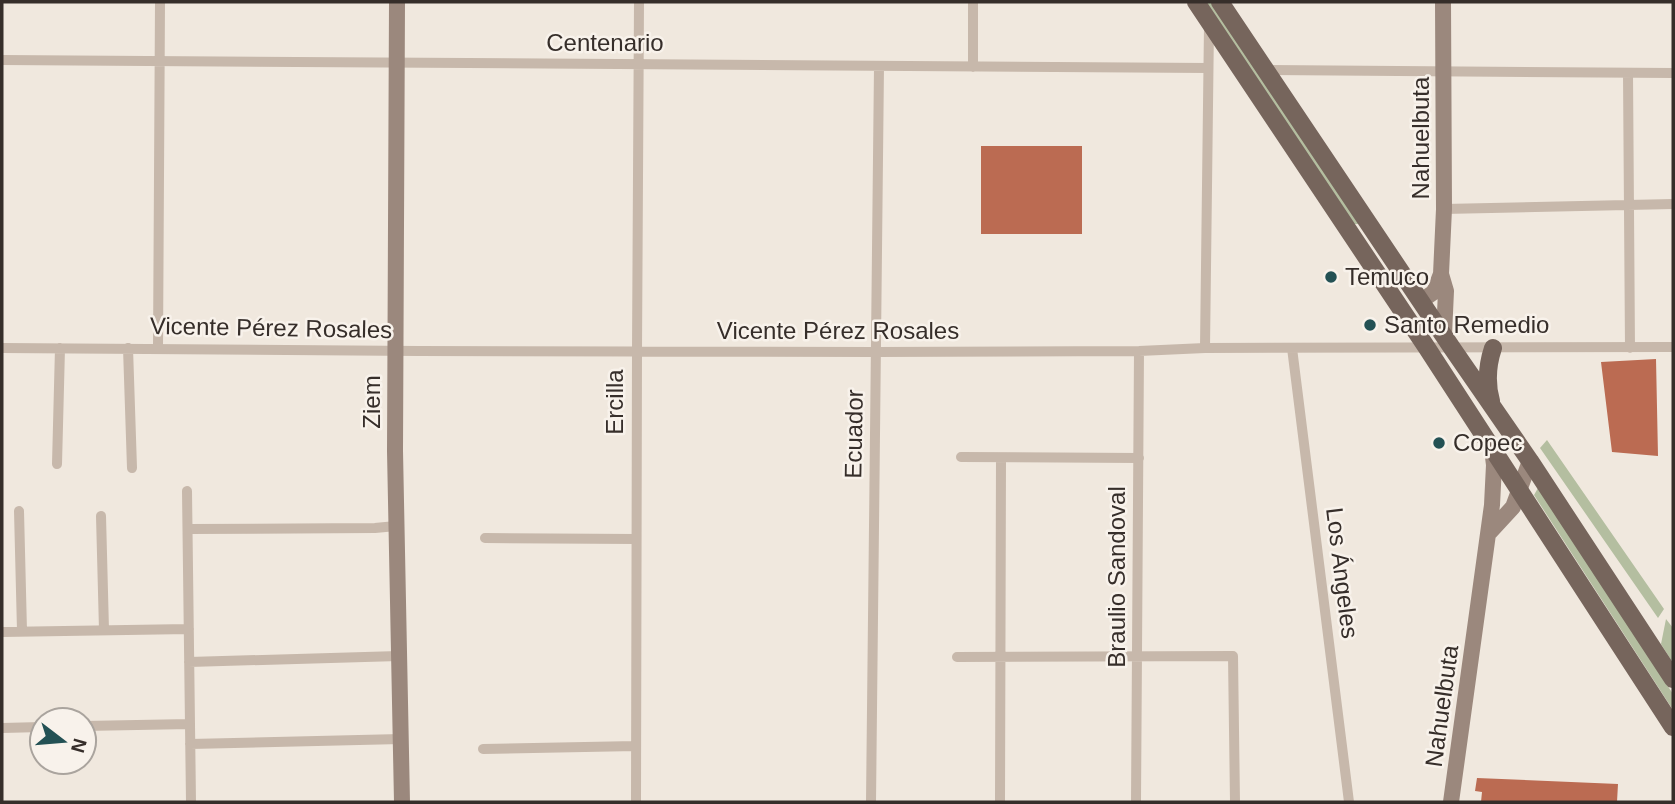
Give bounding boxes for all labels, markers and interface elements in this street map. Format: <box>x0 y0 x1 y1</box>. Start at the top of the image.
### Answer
street label: Centenario <box>546 29 664 56</box>
street label: Nahuelbuta <box>1407 76 1434 199</box>
place label: Temuco <box>1345 263 1429 290</box>
marker: Temuco <box>1323 269 1339 285</box>
place label: Santo Remedio <box>1384 311 1549 338</box>
street label: Vicente Pérez Rosales <box>150 312 392 343</box>
street label: Vicente Pérez Rosales <box>717 317 959 344</box>
marker: Santo Remedio <box>1362 317 1378 333</box>
street label: Ercilla <box>601 369 628 435</box>
street label: Ziem <box>358 375 385 429</box>
street label: Ecuador <box>839 389 868 479</box>
place label: Copec <box>1453 429 1522 456</box>
marker: Copec <box>1431 435 1447 451</box>
street label: Braulio Sandoval <box>1103 486 1130 668</box>
street label: Los Ángeles <box>1321 506 1364 640</box>
street label: Nahuelbuta <box>1420 643 1464 769</box>
north arrow <box>28 706 98 776</box>
text: N <box>67 736 91 755</box>

